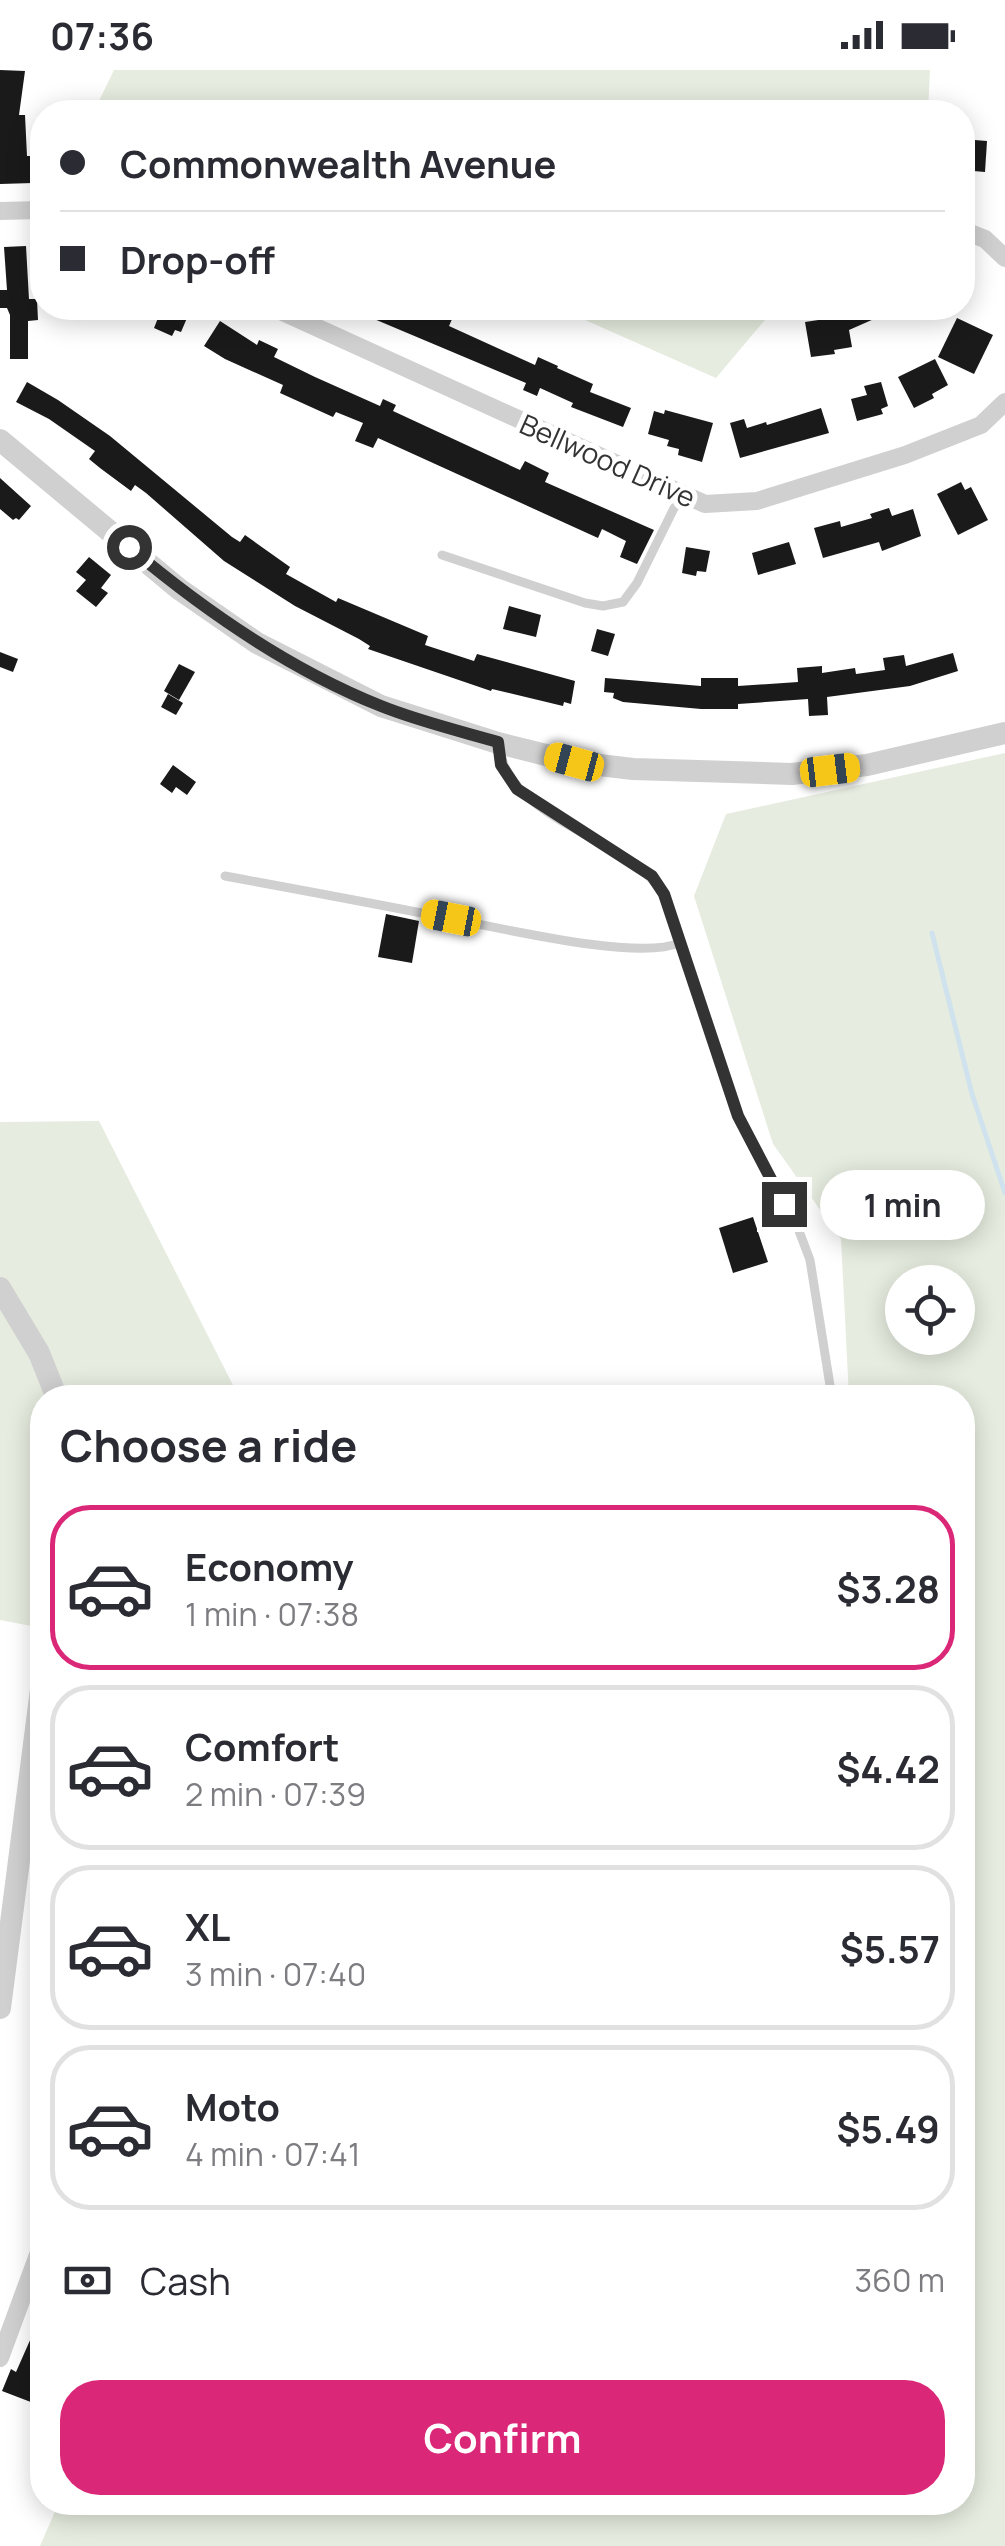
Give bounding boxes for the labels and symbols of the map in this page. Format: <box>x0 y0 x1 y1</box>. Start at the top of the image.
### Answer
street label: Bellwood Drive <box>514 404 702 516</box>
route start <box>107 525 152 570</box>
car <box>541 740 607 784</box>
car <box>798 751 862 789</box>
car <box>419 898 483 938</box>
callout: 1 min <box>819 1169 984 1239</box>
route end <box>762 1182 807 1227</box>

